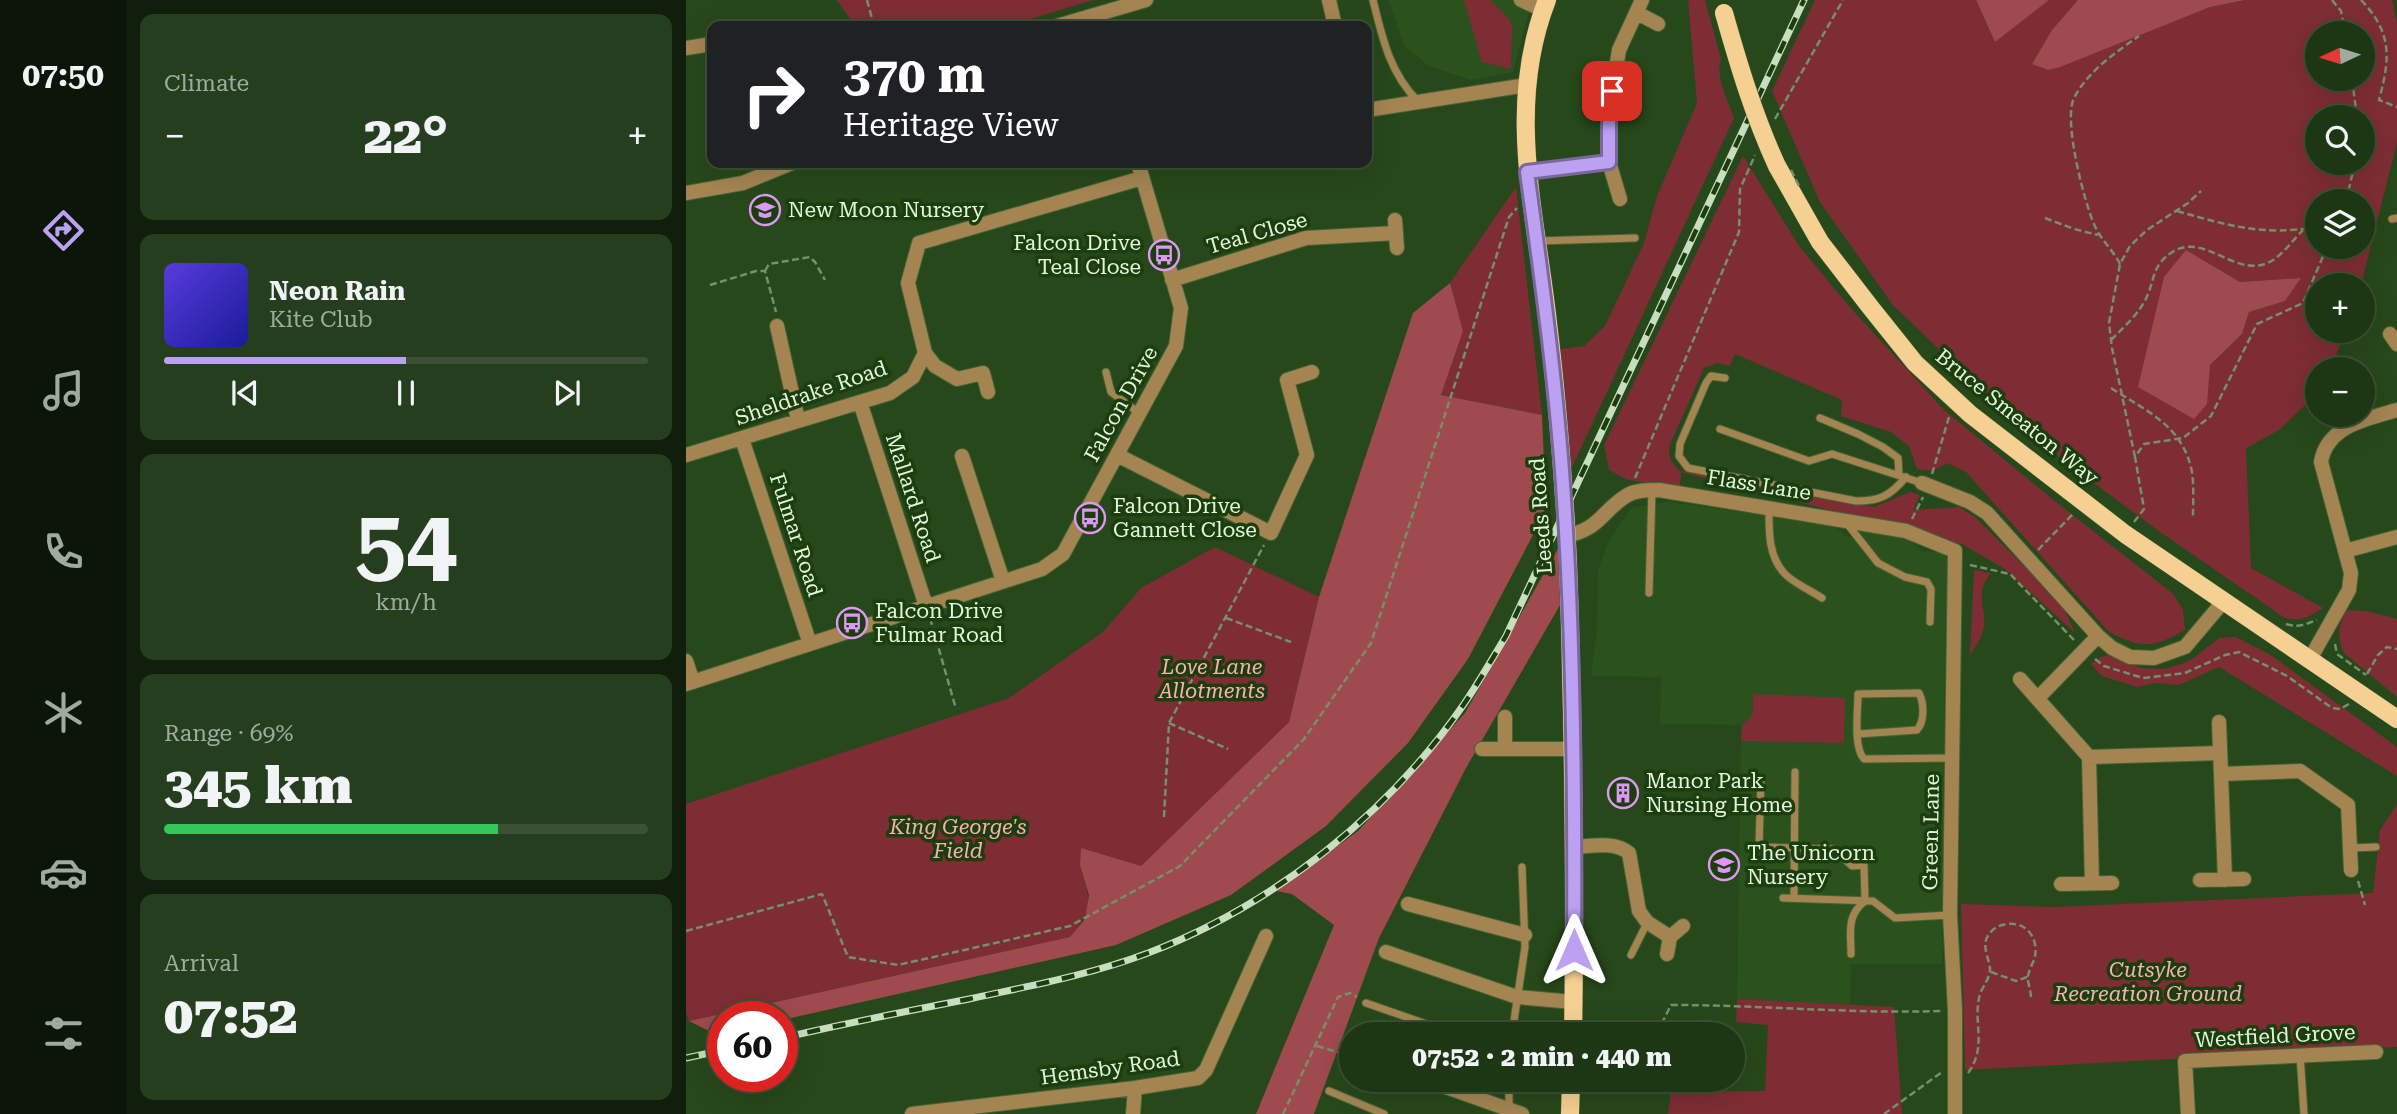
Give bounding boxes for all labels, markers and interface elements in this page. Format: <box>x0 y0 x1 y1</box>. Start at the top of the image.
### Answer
north arrow <box>2305 21 2375 91</box>
map controls <box>2305 21 2375 427</box>
text: 370 m <box>843 47 985 104</box>
icon: right <box>728 49 819 140</box>
text: 07:50 <box>22 56 104 94</box>
pin <box>1582 61 1642 121</box>
text: Climate <box>164 70 249 97</box>
icon: arrive <box>1593 72 1631 110</box>
text: 22° <box>364 105 448 166</box>
button: search <box>2305 105 2375 175</box>
text: Heritage View <box>843 106 1059 144</box>
text: − <box>164 114 185 158</box>
text: + <box>627 114 648 158</box>
button: layers <box>2305 189 2375 259</box>
school or university icon: New Moon Nursery <box>748 193 782 227</box>
place label: New Moon Nursery <box>788 198 985 222</box>
icon: directions <box>39 206 88 255</box>
street label: Teal Close <box>1204 207 1310 259</box>
place label: Falcon Drive Teal Close <box>1013 231 1141 279</box>
bus stop icon: Falcon Drive Teal Close <box>1147 238 1181 272</box>
button: + <box>2305 273 2375 343</box>
text: Neon Rain <box>269 276 405 306</box>
text: Kite Club <box>269 306 373 333</box>
street label: Falcon Drive <box>1080 342 1162 466</box>
street label: Bruce Smeaton Way <box>1931 344 2104 490</box>
street label: Sheldrake Road <box>732 356 891 430</box>
button: − <box>2305 357 2375 427</box>
icon: music <box>39 366 88 415</box>
icon: previous <box>226 374 264 412</box>
icon: pause <box>387 374 425 412</box>
icon: next <box>548 374 586 412</box>
street label: Mallard Road <box>881 430 945 566</box>
street label: Leeds Road <box>1525 456 1557 575</box>
street label: Flass Lane <box>1705 465 1813 505</box>
street label: Fulmar Road <box>765 470 827 600</box>
text: 54 <box>355 490 457 596</box>
place label: Falcon Drive Gannett Close <box>1113 494 1257 542</box>
bus stop icon: Falcon Drive Gannett Close <box>1073 501 1107 535</box>
icon: phone <box>39 527 88 576</box>
text: km/h <box>375 589 437 616</box>
place label: Falcon Drive Fulmar Road <box>875 599 1004 647</box>
bus stop icon: Falcon Drive Fulmar Road <box>835 606 869 640</box>
park label: Love Lane Allotments <box>1157 655 1265 703</box>
icon: climate <box>39 688 88 737</box>
text: Range · 69% <box>164 720 293 747</box>
text: 345 km <box>164 755 352 816</box>
place label: Manor Park Nursing Home <box>1646 769 1793 817</box>
street label: Green Lane <box>1918 774 1944 890</box>
building icon: Manor Park Nursing Home <box>1606 776 1640 810</box>
park label: King George's Field <box>888 815 1027 863</box>
place label: The Unicorn Nursery <box>1747 841 1875 889</box>
icon: car <box>39 848 88 897</box>
school or university icon: The Unicorn Nursery <box>1707 848 1741 882</box>
position arrow <box>1537 913 1611 987</box>
text: Arrival <box>164 950 239 977</box>
park label: Cutsyke Recreation Ground <box>2053 958 2242 1006</box>
text: 07:52 <box>164 985 298 1046</box>
speed limit sign: 60 <box>707 1001 798 1092</box>
icon: filters <box>39 1009 88 1058</box>
street label: Westfield Grove <box>2194 1020 2356 1052</box>
text: 07:52 · 2 min · 440 m <box>1412 1042 1672 1072</box>
street label: Hemsby Road <box>1039 1046 1182 1090</box>

